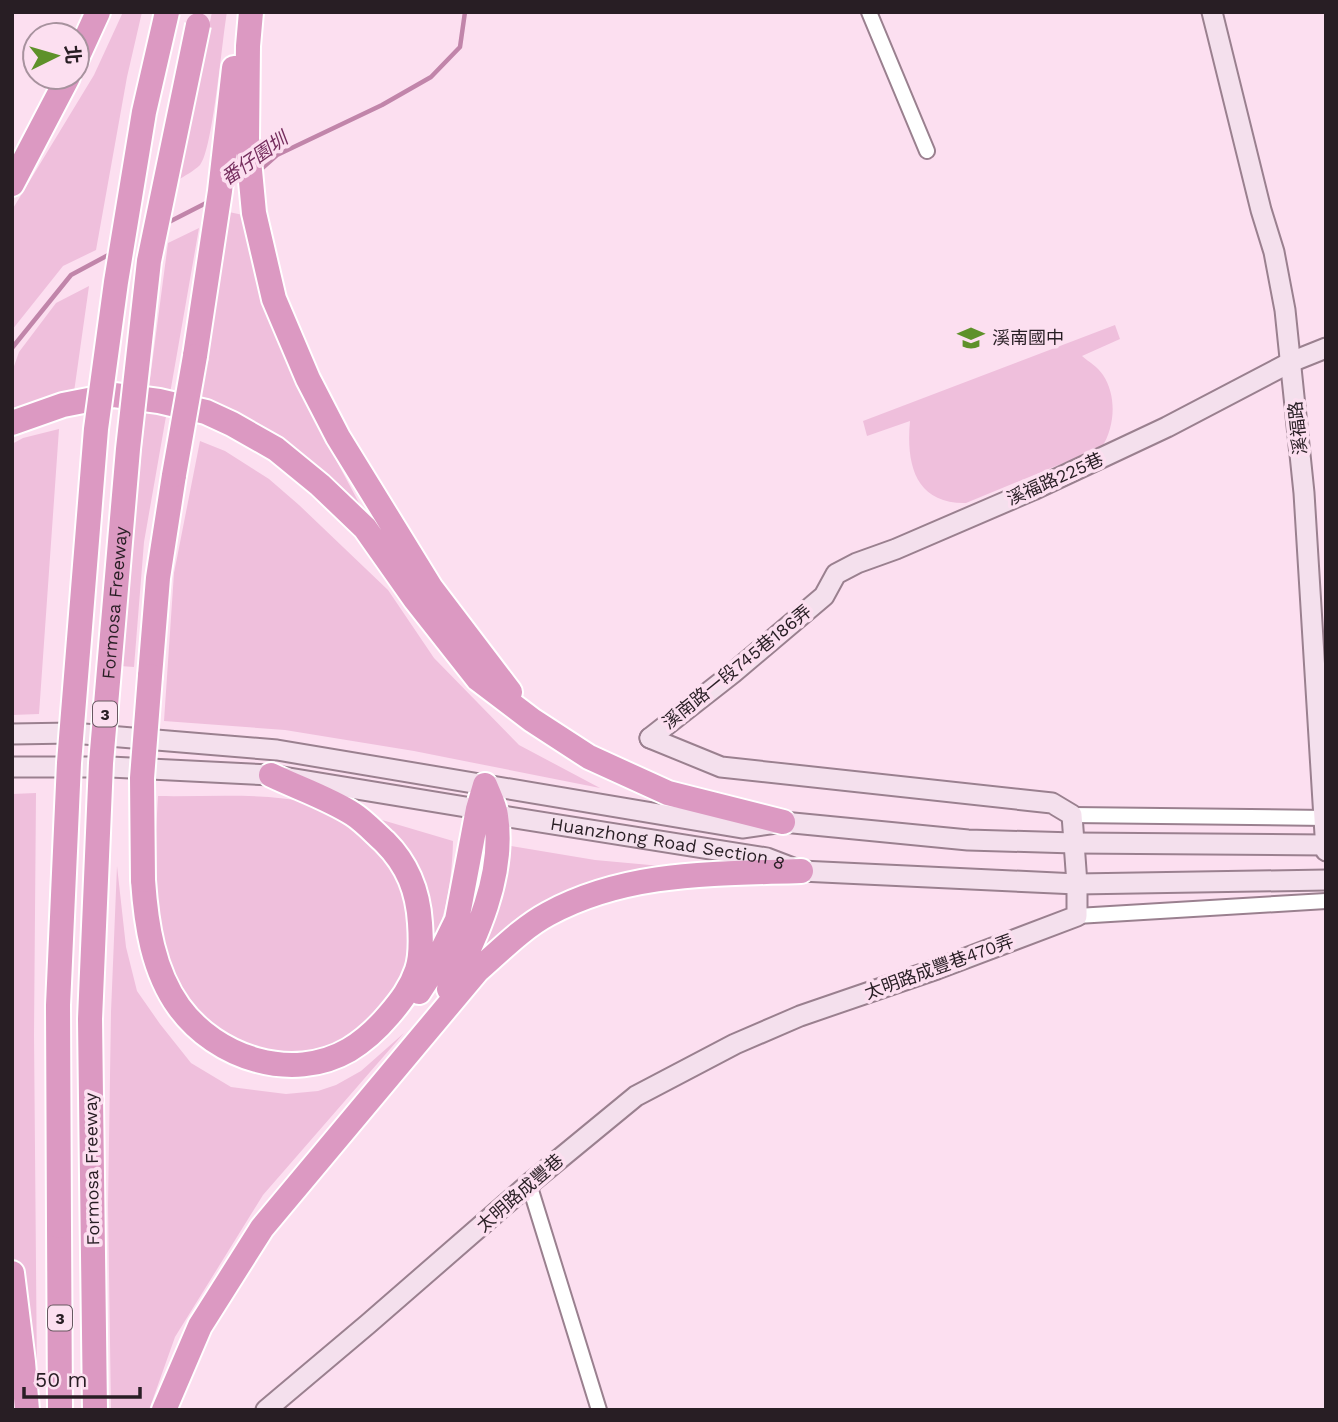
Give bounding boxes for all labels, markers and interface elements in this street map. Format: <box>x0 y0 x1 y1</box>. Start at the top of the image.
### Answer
north arrow <box>21 21 91 91</box>
text: 北 <box>60 44 85 65</box>
water label: 番仔園圳 <box>217 125 294 190</box>
school or university icon: 溪南國中 <box>956 323 986 353</box>
place label: 溪南國中 <box>992 327 1064 348</box>
street label: 溪福路 <box>1284 400 1311 456</box>
street label: 溪福路225巷 <box>1003 448 1106 509</box>
street label: Formosa Freeway <box>97 525 131 680</box>
street label: 溪南路一段745巷186弄 <box>658 600 815 733</box>
road number: 3 <box>93 702 117 726</box>
street label: Huanzhong Road Section 8 <box>549 813 788 874</box>
street label: 太明路成豐巷470弄 <box>861 930 1016 1003</box>
street label: Formosa Freeway <box>80 1092 103 1246</box>
street label: 太明路成豐巷 <box>472 1149 567 1236</box>
road number: 3 <box>48 1306 72 1330</box>
scale bar <box>24 1356 140 1400</box>
text: 50 m <box>35 1367 87 1392</box>

